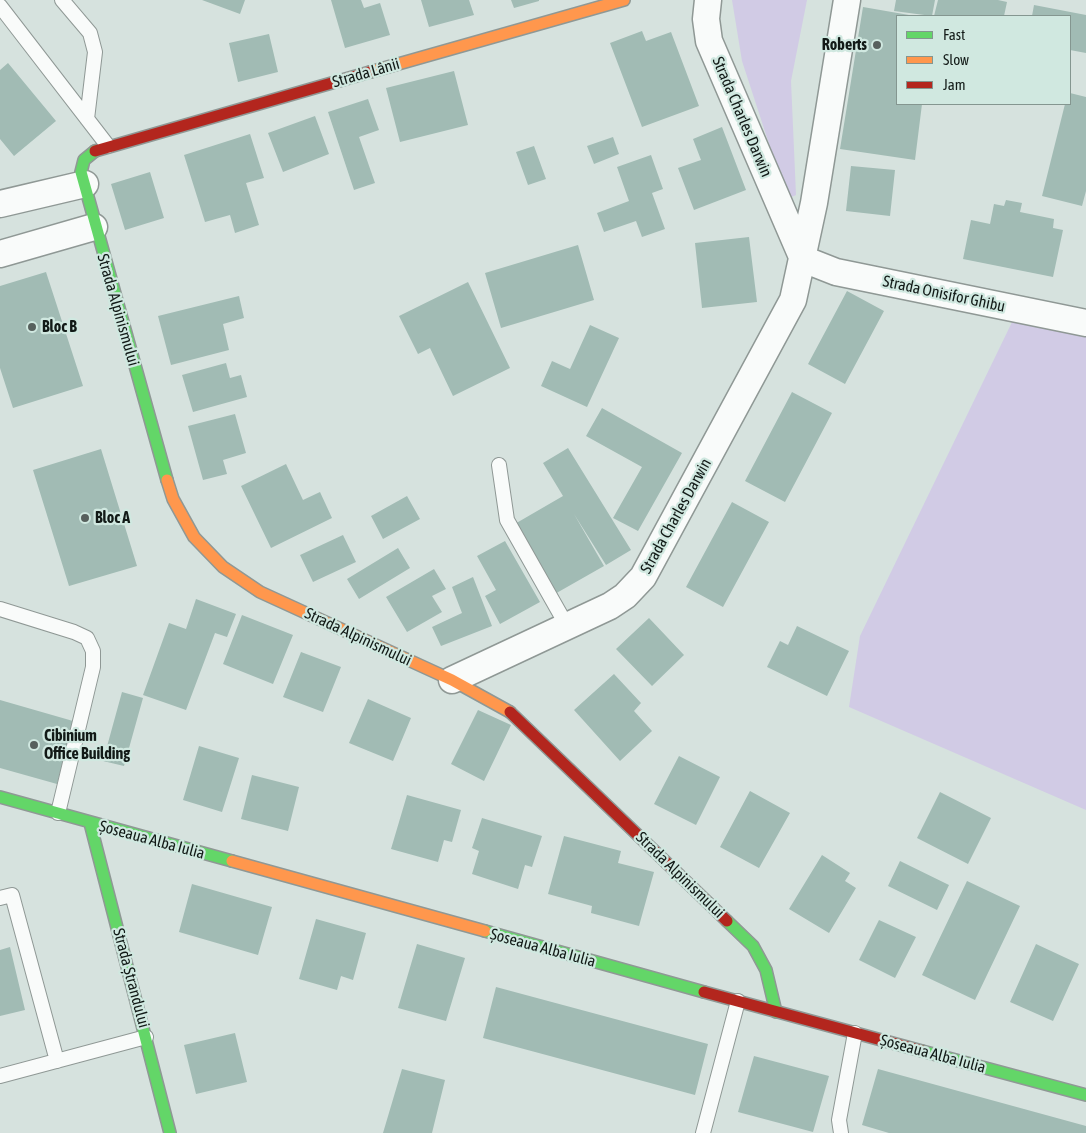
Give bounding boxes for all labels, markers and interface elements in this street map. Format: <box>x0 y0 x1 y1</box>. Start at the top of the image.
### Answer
legend <box>896 15 1071 105</box>
text: Fast <box>943 26 965 43</box>
place label: Roberts <box>822 35 867 55</box>
marker: Roberts <box>871 39 883 51</box>
text: Slow <box>943 51 969 68</box>
street label: Strada Lânii <box>330 54 402 92</box>
street label: Strada Charles Darwin <box>708 54 776 180</box>
text: Jam <box>943 76 966 93</box>
street label: Strada Alpinismului <box>93 252 143 368</box>
street label: Strada Onisifor Ghibu <box>881 272 1007 316</box>
place label: Bloc B <box>42 317 77 337</box>
marker: Bloc B <box>26 321 38 333</box>
street label: Strada Charles Darwin <box>636 455 716 577</box>
place label: Bloc A <box>95 508 130 528</box>
marker: Bloc A <box>79 512 91 524</box>
street label: Strada Alpinismului <box>302 604 414 670</box>
place label: Cibinium Office Building <box>44 726 130 764</box>
marker: Cibinium Office Building <box>28 739 40 751</box>
street label: Șoseaua Alba Iulia <box>97 817 207 863</box>
street label: Strada Alpinismului <box>632 828 728 922</box>
street label: Șoseaua Alba Iulia <box>488 925 598 971</box>
street label: Strada Ștrandului <box>108 926 154 1030</box>
street label: Șoseaua Alba Iulia <box>878 1031 988 1077</box>

